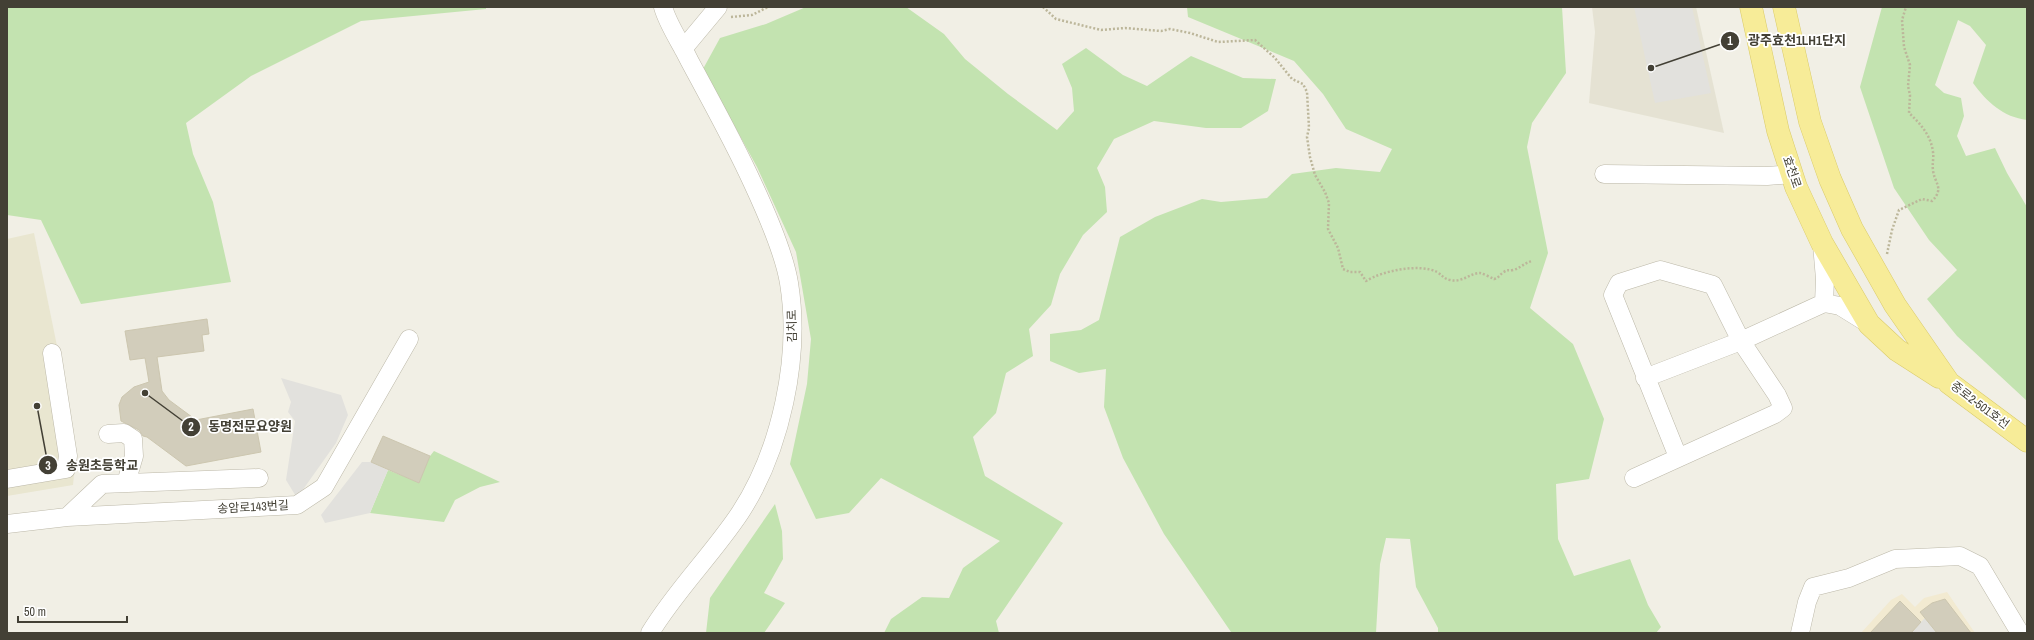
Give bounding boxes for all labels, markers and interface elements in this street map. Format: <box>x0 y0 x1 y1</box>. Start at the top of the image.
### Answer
callout: 광주효천1LH1단지 <box>1720 28 1854 53</box>
text: 광주효천1LH1단지 <box>1748 32 1846 49</box>
text: 1 <box>1727 33 1733 49</box>
street label: 효천로 <box>1779 154 1805 190</box>
street label: 김치로 <box>784 309 800 343</box>
street label: 중로2-501호선 <box>1948 378 2012 432</box>
callout: 동명전문요양원 <box>181 414 300 439</box>
text: 동명전문요양원 <box>208 418 292 435</box>
text: 2 <box>188 419 194 435</box>
callout: 송원초등학교 <box>38 453 146 478</box>
text: 송원초등학교 <box>66 457 138 474</box>
text: 3 <box>45 458 51 474</box>
street label: 송암로143번길 <box>217 497 289 517</box>
scale bar <box>18 598 127 624</box>
text: 50 m <box>24 604 46 620</box>

